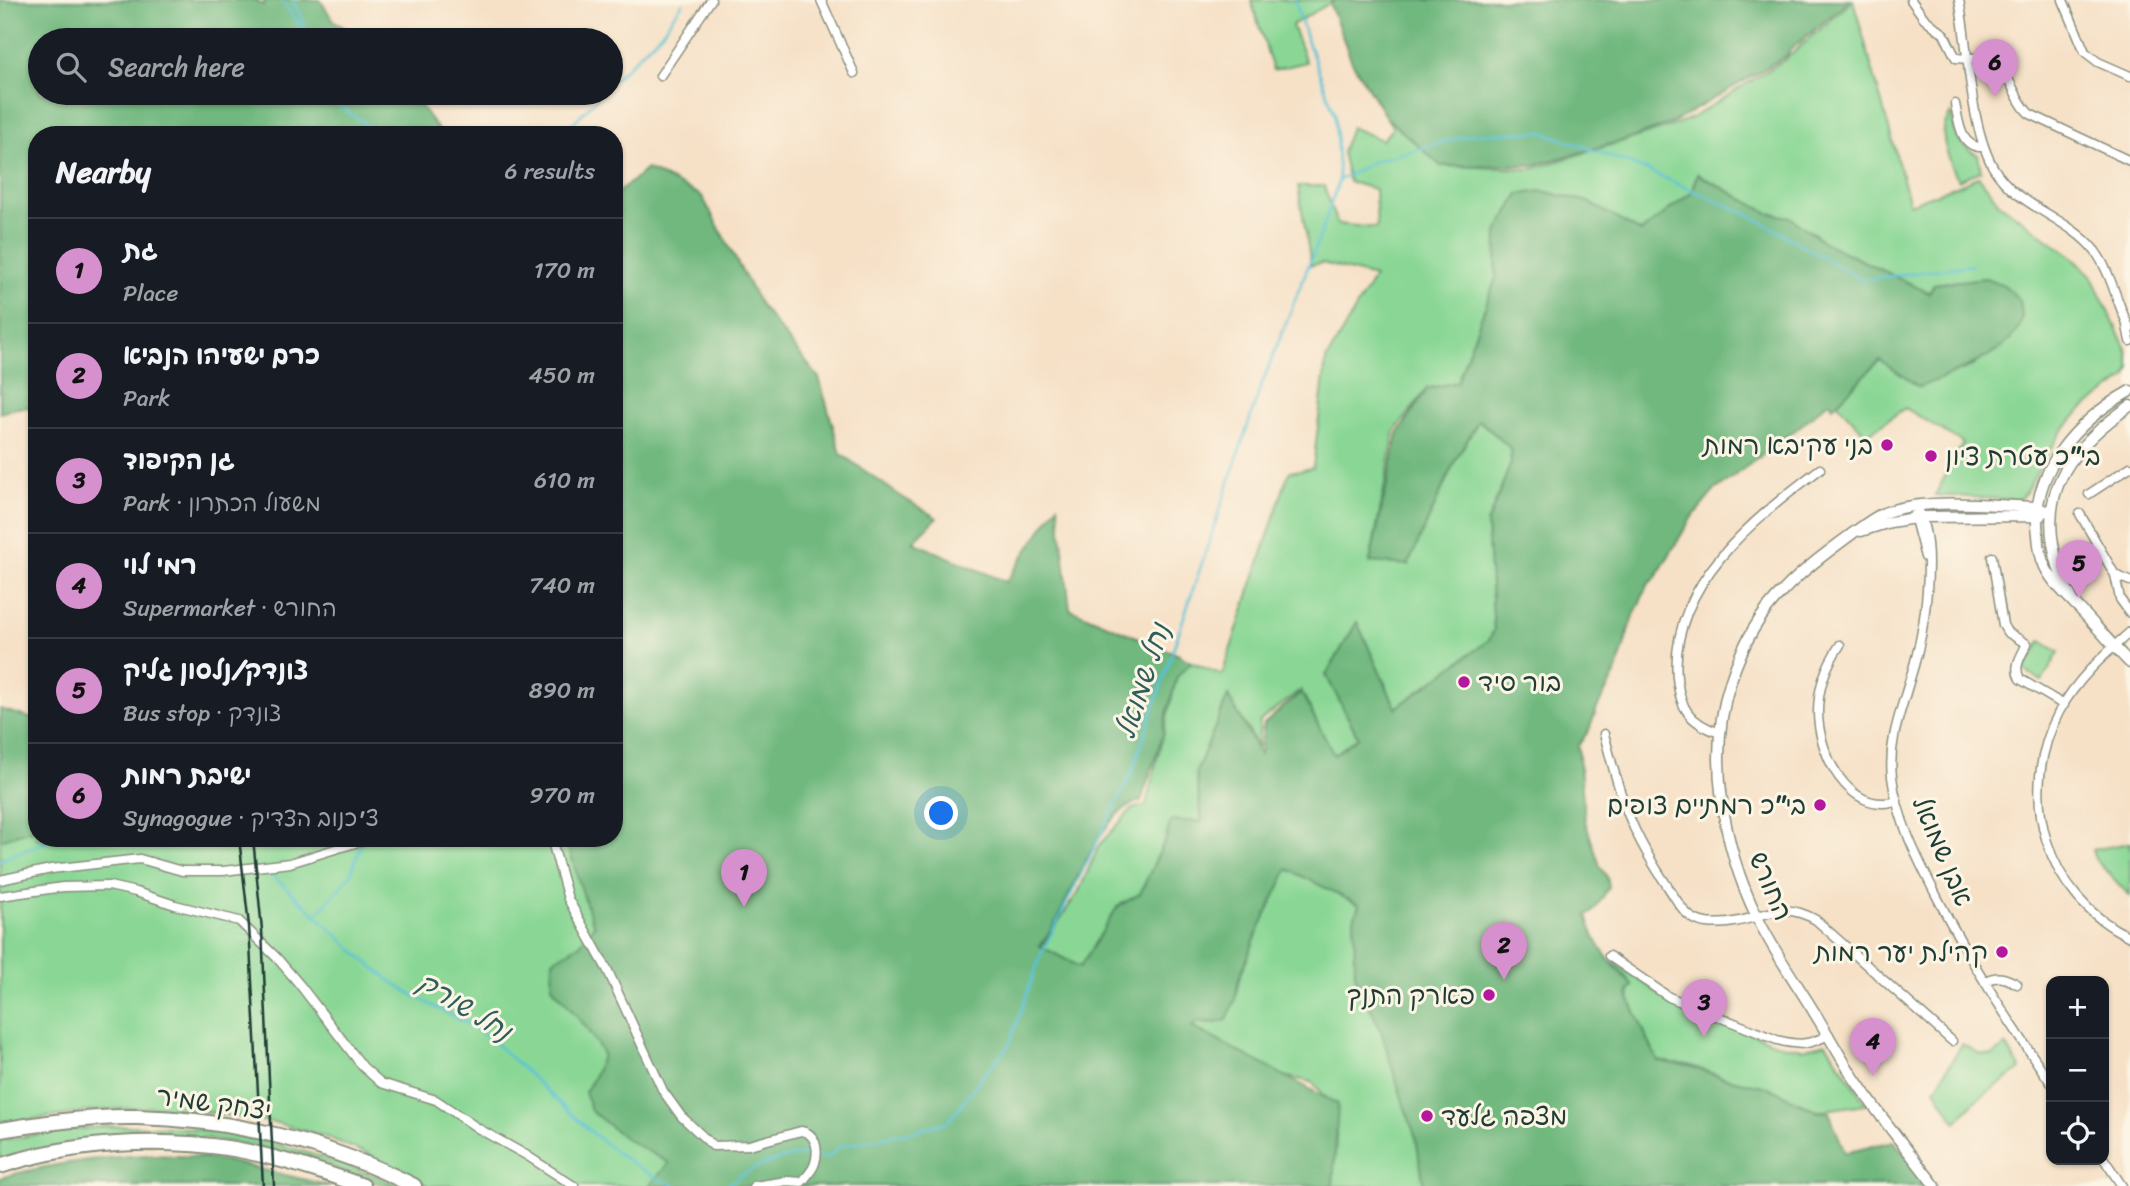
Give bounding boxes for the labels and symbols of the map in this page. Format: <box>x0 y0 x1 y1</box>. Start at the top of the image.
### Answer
pin: 6 <box>1972 39 2018 97</box>
place label: בני עקיבא רמות <box>1701 422 1873 468</box>
place label: בי"כ עטרת ציון <box>1945 433 2101 479</box>
marker: בני עקיבא רמות <box>1879 437 1895 453</box>
marker: בי"כ עטרת ציון <box>1923 448 1939 464</box>
pin: 5 <box>2056 540 2102 598</box>
water label: נחל שמואל <box>1101 615 1185 745</box>
place label: בור סיד <box>1478 659 1561 705</box>
marker: בור סיד <box>1456 674 1472 690</box>
place label: בי"כ רמתיים צופים <box>1607 782 1806 828</box>
street label: אבן שמואל <box>1899 789 1987 913</box>
your location <box>924 796 958 830</box>
marker: בי"כ רמתיים צופים <box>1812 797 1828 813</box>
street label: החורש <box>1736 844 1806 928</box>
pin: 1 <box>721 849 767 907</box>
pin: 2 <box>1481 922 1527 980</box>
place label: קהילת יער רמות <box>1812 929 1988 975</box>
marker: קהילת יער רמות <box>1994 944 2010 960</box>
water label: נחל שורק <box>408 958 523 1056</box>
place label: פארק התנך <box>1347 972 1475 1018</box>
pin: 3 <box>1681 979 1727 1037</box>
marker: פארק התנך <box>1481 987 1497 1003</box>
pin: 4 <box>1850 1018 1896 1076</box>
street label: יצחק שמיר <box>154 1072 274 1134</box>
place label: מצפה גלעד <box>1441 1093 1567 1139</box>
marker: מצפה גלעד <box>1419 1108 1435 1124</box>

